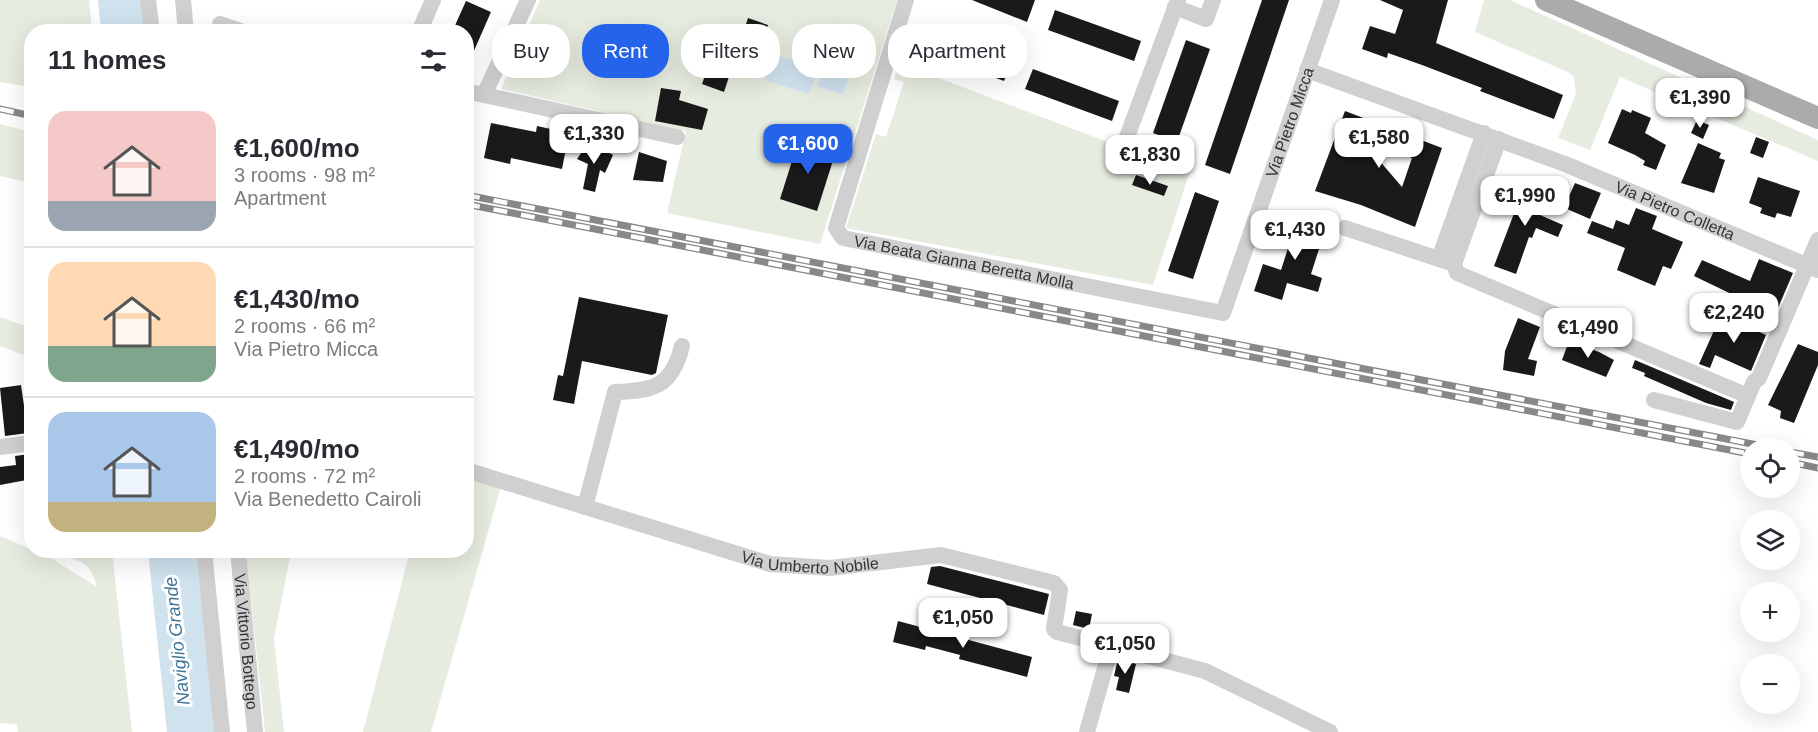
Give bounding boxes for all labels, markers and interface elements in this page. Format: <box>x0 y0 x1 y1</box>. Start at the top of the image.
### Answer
chip: Buy <box>492 24 570 78</box>
chip: Rent <box>582 24 669 78</box>
chip: Filters <box>681 24 780 78</box>
chip: New <box>792 24 876 78</box>
chip: Apartment <box>888 24 1027 78</box>
icon: filters <box>417 44 450 77</box>
text: 11 homes <box>48 45 167 75</box>
street label: Via Pietro Micca <box>1263 65 1317 180</box>
pin: €1,390 <box>1651 78 1749 129</box>
text: €1,390 <box>1669 86 1731 108</box>
pin: €1,330 <box>545 114 643 165</box>
pin: €1,580 <box>1330 118 1428 169</box>
text: €1,330 <box>563 122 625 144</box>
pin: €1,600 <box>759 124 857 175</box>
text: €1,580 <box>1348 126 1410 148</box>
text: €1,600 <box>777 132 839 154</box>
text: €1,600/mo <box>234 133 360 163</box>
icon: home <box>96 135 168 207</box>
pin: €1,830 <box>1101 135 1199 186</box>
text: €1,830 <box>1119 143 1181 165</box>
text: 3 rooms · 98 m² <box>234 164 375 186</box>
pin: €1,990 <box>1476 176 1574 227</box>
street label: Via Pietro Colletta <box>1613 178 1737 243</box>
text: €1,990 <box>1494 184 1556 206</box>
text: Apartment <box>234 187 326 209</box>
pin: €1,430 <box>1246 210 1344 261</box>
text: €1,430 <box>1264 218 1326 240</box>
street label: Via Beata Gianna Beretta Molla <box>852 232 1076 292</box>
text: €1,430/mo <box>234 284 360 314</box>
icon: home <box>96 286 168 358</box>
pin: €2,240 <box>1685 293 1783 344</box>
text: €2,240 <box>1703 301 1765 323</box>
pin: €1,490 <box>1539 308 1637 359</box>
text: 2 rooms · 66 m² <box>234 315 375 337</box>
text: €1,490 <box>1557 316 1619 338</box>
text: Via Pietro Micca <box>234 338 378 360</box>
text: €1,490/mo <box>234 434 360 464</box>
icon: home <box>96 436 168 508</box>
map controls <box>1740 438 1800 714</box>
button: locate <box>1740 438 1800 498</box>
text: 2 rooms · 72 m² <box>234 465 375 487</box>
text: Via Benedetto Cairoli <box>234 488 422 510</box>
button: layers <box>1740 510 1800 570</box>
street label: Via Umberto Nobile <box>739 548 880 577</box>
street label: Via Vittorio Bottego <box>231 573 261 711</box>
water label: Naviglio Grande <box>160 576 194 706</box>
button: + <box>1740 582 1800 642</box>
pin: €1,050 <box>914 598 1012 649</box>
text: €1,050 <box>932 606 994 628</box>
pin: €1,050 <box>1076 624 1174 675</box>
text: €1,050 <box>1094 632 1156 654</box>
button: − <box>1740 654 1800 714</box>

